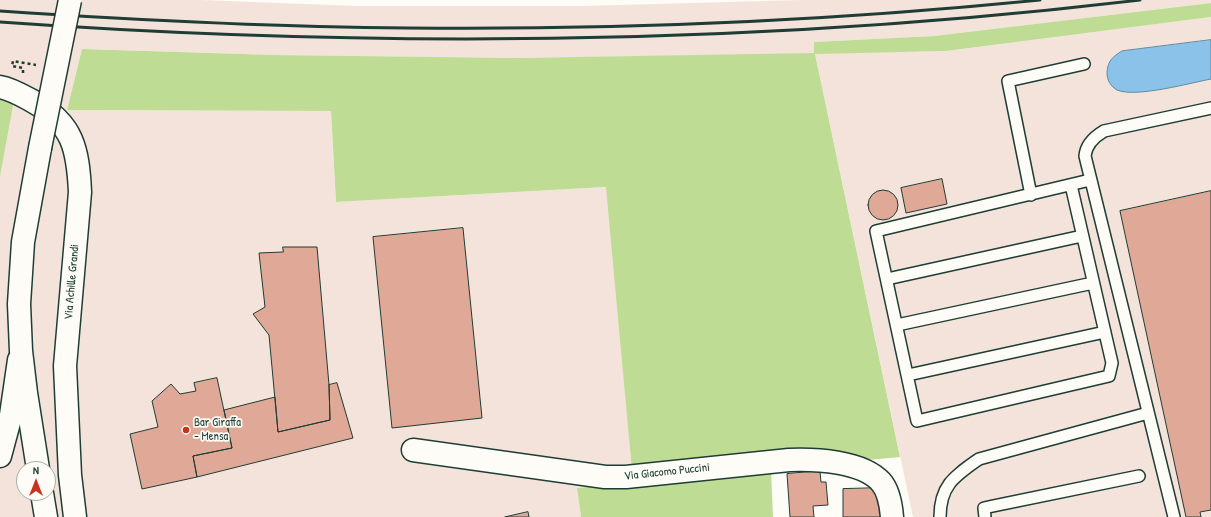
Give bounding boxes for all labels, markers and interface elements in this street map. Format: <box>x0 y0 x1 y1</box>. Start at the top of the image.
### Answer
street label: Via Achille Grandi <box>62 244 82 320</box>
place label: Bar Giraffa - Mensa <box>194 416 241 444</box>
marker: Bar Giraffa - Mensa <box>181 425 191 435</box>
street label: Via Giacomo Puccini <box>623 460 711 484</box>
north arrow <box>16 461 56 501</box>
text: N <box>33 463 39 477</box>

